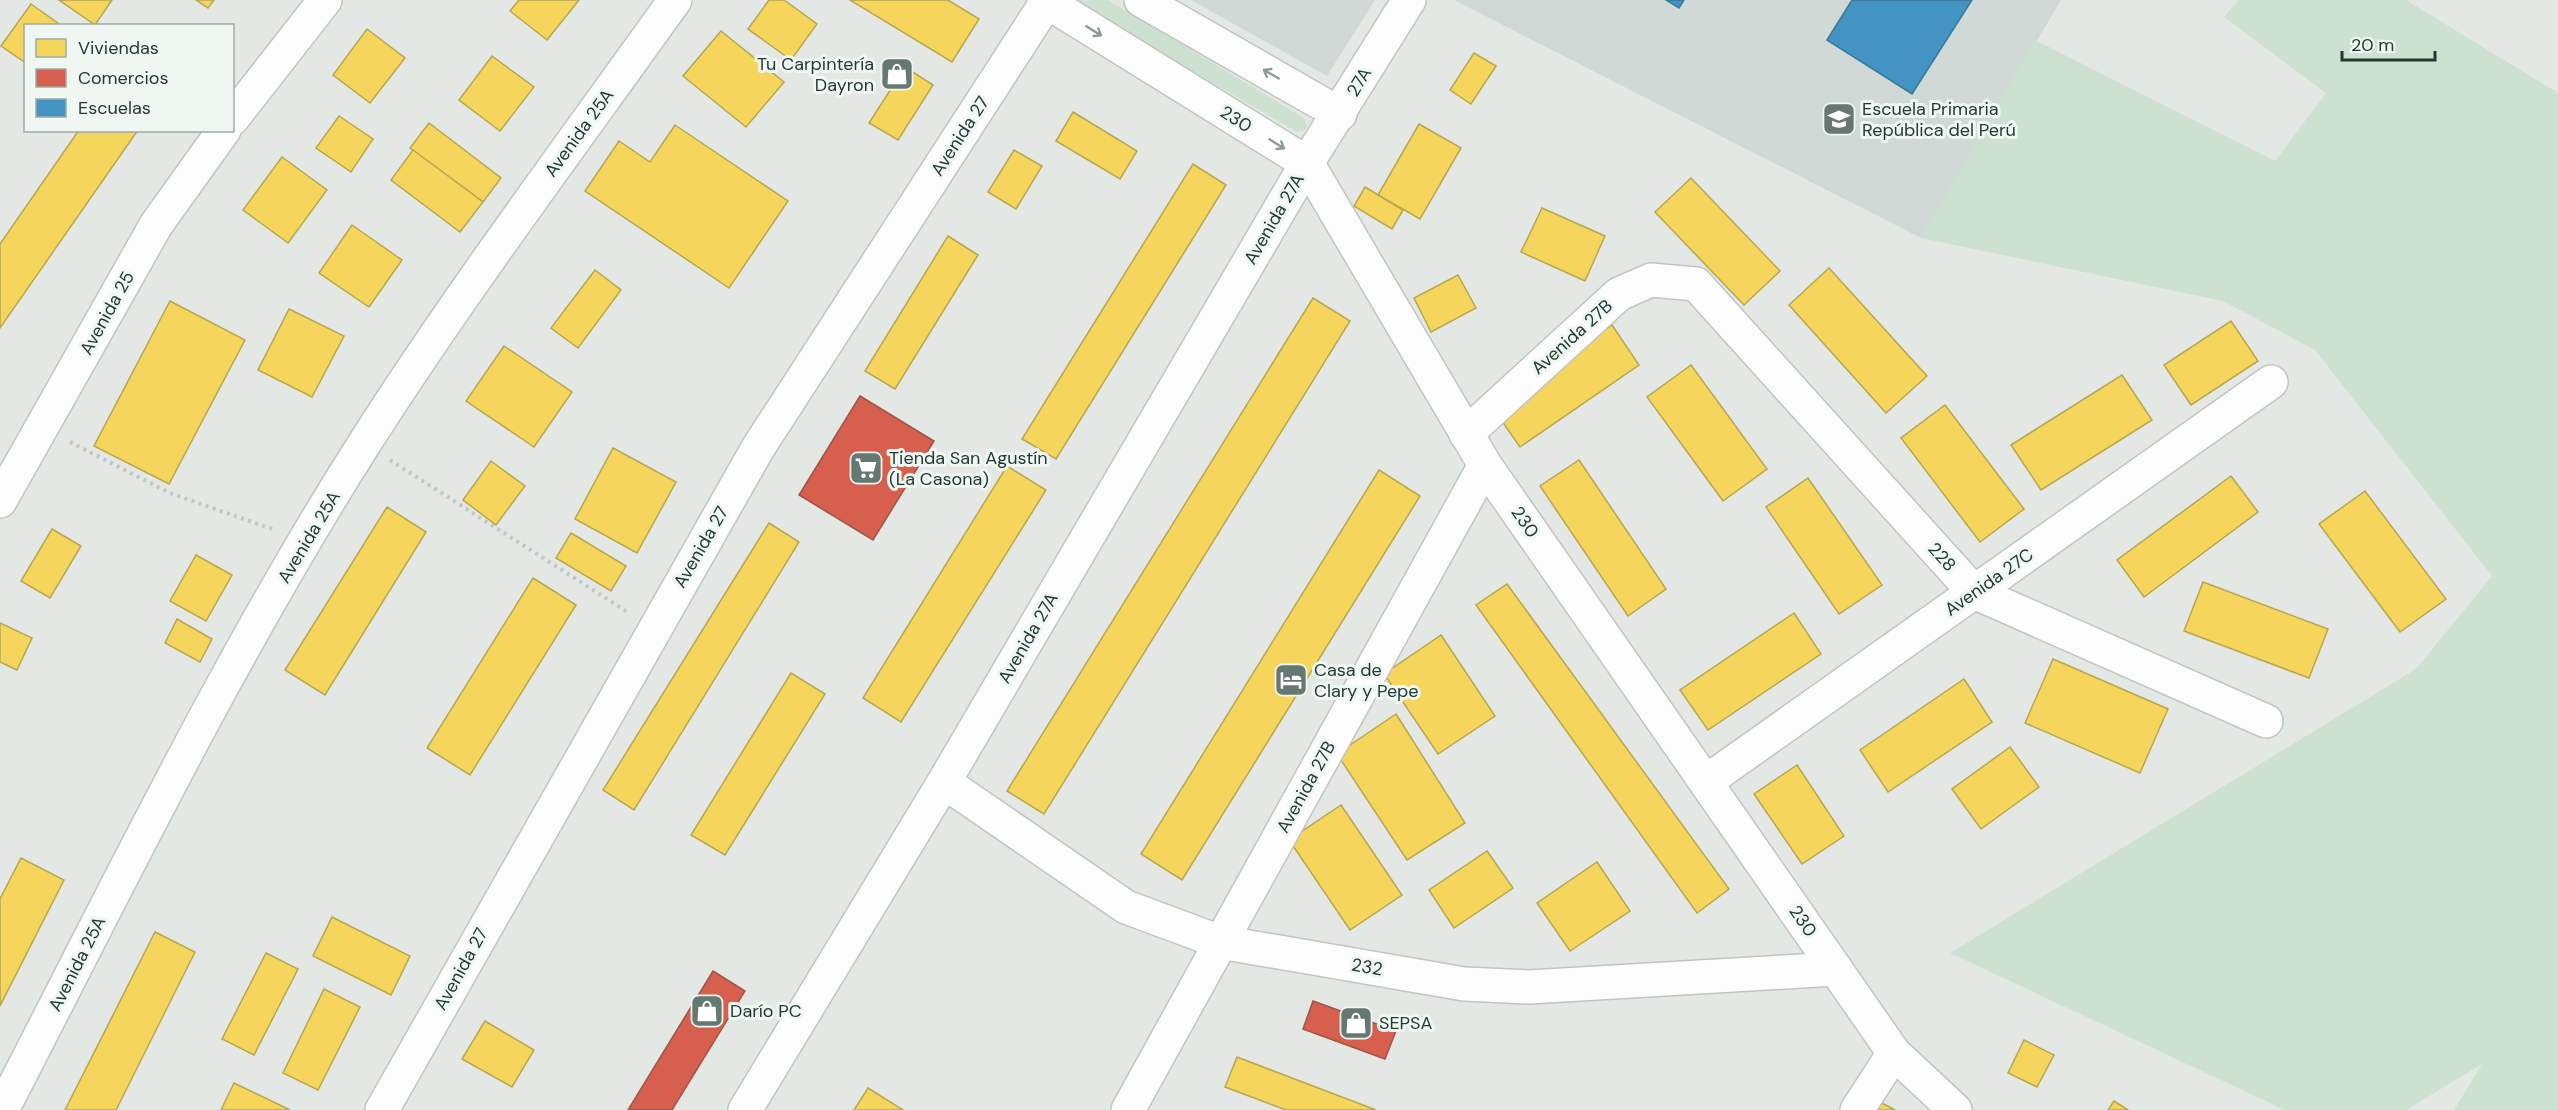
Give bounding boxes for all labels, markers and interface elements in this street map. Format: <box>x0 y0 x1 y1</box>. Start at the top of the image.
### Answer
legend <box>24 24 234 132</box>
scale bar <box>2342 24 2435 62</box>
one-way arrow <box>1085 25 1102 37</box>
text: 20 m <box>2351 33 2394 57</box>
text: Viviendas <box>78 36 159 60</box>
place label: Tu Carpintería Dayron <box>757 52 874 97</box>
shop icon: Tu Carpintería Dayron <box>879 56 915 92</box>
street label: 27A <box>1341 63 1377 101</box>
text: Comercios <box>78 66 169 90</box>
one-way arrow <box>1262 68 1280 79</box>
street label: Avenida 25A <box>539 84 619 182</box>
street label: Avenida 27 <box>925 92 995 180</box>
text: Escuelas <box>78 96 151 120</box>
place label: Escuela Primaria República del Perú <box>1862 97 2016 142</box>
street label: 230 <box>1216 100 1256 138</box>
school or university icon: Escuela Primaria República del Perú <box>1821 101 1857 137</box>
one-way arrow <box>1268 139 1285 151</box>
street label: Avenida 27A <box>1238 169 1310 269</box>
street label: Avenida 25 <box>74 267 140 359</box>
street label: Avenida 27B <box>1526 294 1618 380</box>
place label: Tienda San Agustín (La Casona) <box>889 446 1048 491</box>
supermarket icon: Tienda San Agustín (La Casona) <box>848 450 884 486</box>
street label: Avenida 25A <box>272 486 346 587</box>
street label: 230 <box>1506 501 1544 543</box>
street label: Avenida 27 <box>668 502 734 592</box>
street label: 228 <box>1923 537 1961 577</box>
street label: Avenida 27C <box>1940 543 2038 621</box>
street label: Avenida 27A <box>992 588 1064 688</box>
place label: Casa de Clary y Pepe <box>1314 658 1419 703</box>
hotel icon: Casa de Clary y Pepe <box>1273 662 1309 698</box>
street label: Avenida 27B <box>1271 737 1341 837</box>
street label: 230 <box>1784 900 1822 942</box>
street label: Avenida 25A <box>43 912 111 1015</box>
street label: Avenida 27 <box>429 924 493 1014</box>
street label: 232 <box>1349 952 1385 982</box>
shop icon: Darío PC <box>689 993 725 1029</box>
place label: Darío PC <box>730 999 802 1023</box>
shop icon: SEPSA <box>1338 1005 1374 1041</box>
place label: SEPSA <box>1379 1011 1432 1035</box>

